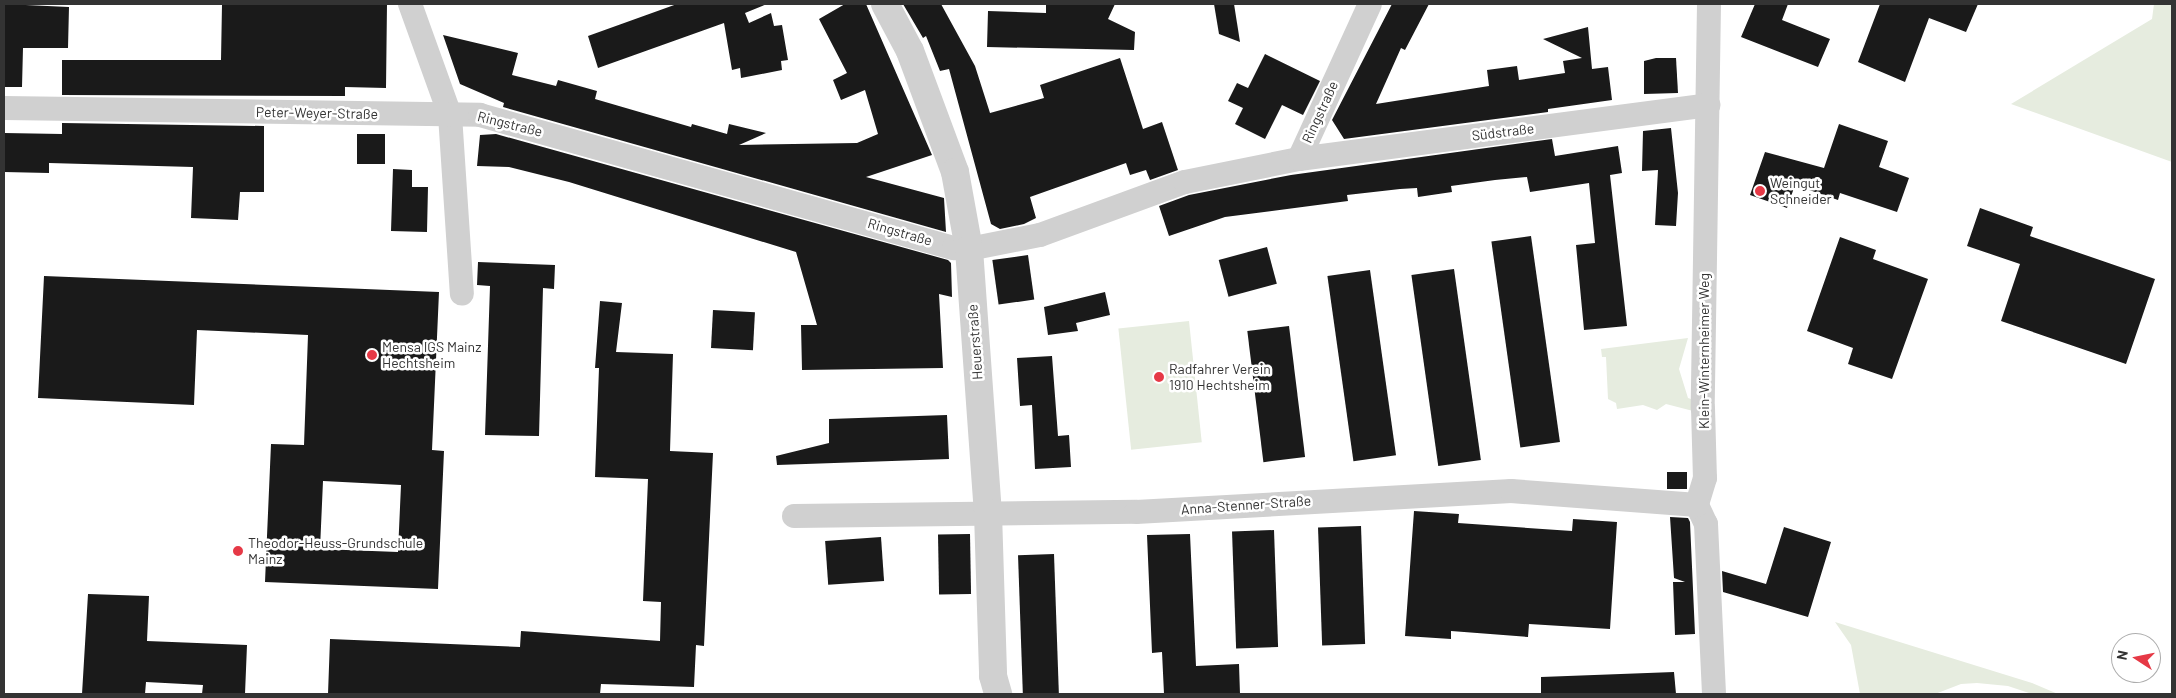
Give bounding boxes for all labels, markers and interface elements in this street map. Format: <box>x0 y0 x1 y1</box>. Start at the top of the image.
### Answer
street label: Ringstraße <box>1298 78 1342 146</box>
street label: Peter-Weyer-Straße <box>256 104 378 122</box>
street label: Ringstraße <box>476 108 544 140</box>
street label: Südstraße <box>1471 120 1535 144</box>
place label: Weingut Schneider <box>1770 175 1832 208</box>
marker: Weingut Schneider <box>1754 185 1766 197</box>
street label: Ringstraße <box>866 215 934 249</box>
street label: Klein-Winternheimer Weg <box>1696 273 1712 429</box>
street label: Heuerstraße <box>964 304 986 380</box>
place label: Mensa IGS Mainz Hechtsheim <box>382 339 481 372</box>
marker: Mensa IGS Mainz Hechtsheim <box>366 349 378 361</box>
place label: Radfahrer Verein 1910 Hechtsheim <box>1169 361 1271 394</box>
marker: Radfahrer Verein 1910 Hechtsheim <box>1153 371 1165 383</box>
street label: Anna-Stenner-Straße <box>1180 492 1312 518</box>
place label: Theodor-Heuss-Grundschule Mainz <box>248 535 423 568</box>
marker: Theodor-Heuss-Grundschule Mainz <box>232 545 244 557</box>
north arrow <box>2111 633 2161 683</box>
text: N <box>2113 649 2131 661</box>

